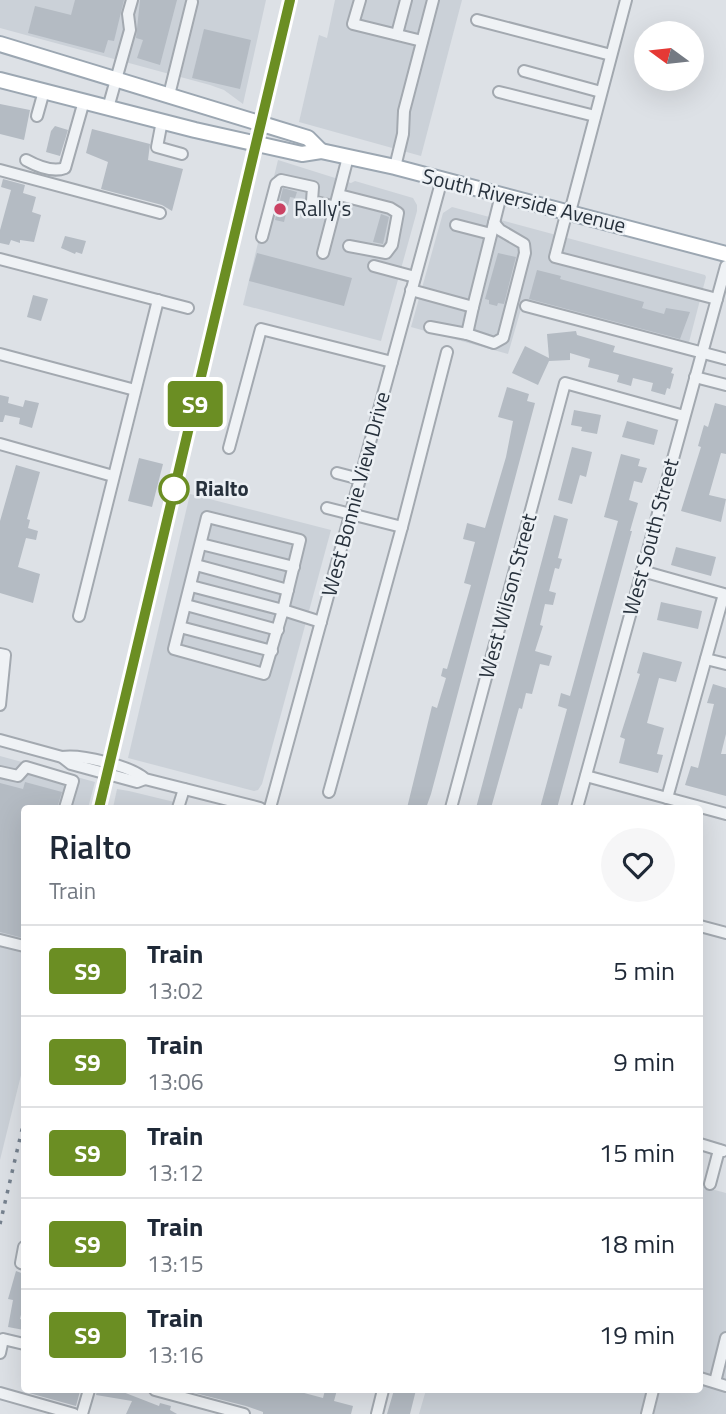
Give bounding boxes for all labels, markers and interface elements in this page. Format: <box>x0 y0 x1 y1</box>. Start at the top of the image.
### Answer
north arrow <box>634 21 704 91</box>
map controls <box>634 21 704 91</box>
street label: South Riverside Avenue <box>419 159 629 241</box>
place label: Rally's <box>294 192 351 224</box>
marker: Rally's <box>272 201 288 217</box>
line badge: S9 <box>164 381 227 427</box>
text: S9 <box>182 386 208 422</box>
street label: West Bonnie View Drive <box>312 388 398 600</box>
street label: West South Street <box>614 454 687 619</box>
place label: Rialto <box>195 472 249 504</box>
marker: Rialto <box>159 474 189 504</box>
street label: West Wilson Street <box>470 509 545 682</box>
text: Rialto <box>49 822 132 872</box>
button: heart <box>601 828 675 902</box>
text: Train <box>49 873 96 908</box>
text: Train <box>147 934 203 973</box>
text: 5 min <box>613 951 675 990</box>
text: S9 <box>74 953 101 989</box>
text: 13:02 <box>147 973 204 1008</box>
text: Train <box>147 1025 203 1064</box>
text: 9 min <box>613 1042 675 1081</box>
text: S9 <box>74 1044 101 1080</box>
text: 13:06 <box>147 1064 204 1099</box>
text: Train <box>147 1116 203 1155</box>
text: 15 min <box>599 1133 675 1172</box>
text: S9 <box>74 1135 101 1171</box>
text: 13:12 <box>147 1155 204 1190</box>
text: Train <box>147 1207 203 1246</box>
text: 18 min <box>599 1224 675 1263</box>
text: S9 <box>74 1226 101 1262</box>
text: 13:15 <box>147 1246 204 1281</box>
text: Train <box>147 1298 203 1337</box>
text: 19 min <box>599 1315 675 1354</box>
text: S9 <box>74 1317 101 1353</box>
text: 13:16 <box>147 1337 204 1372</box>

